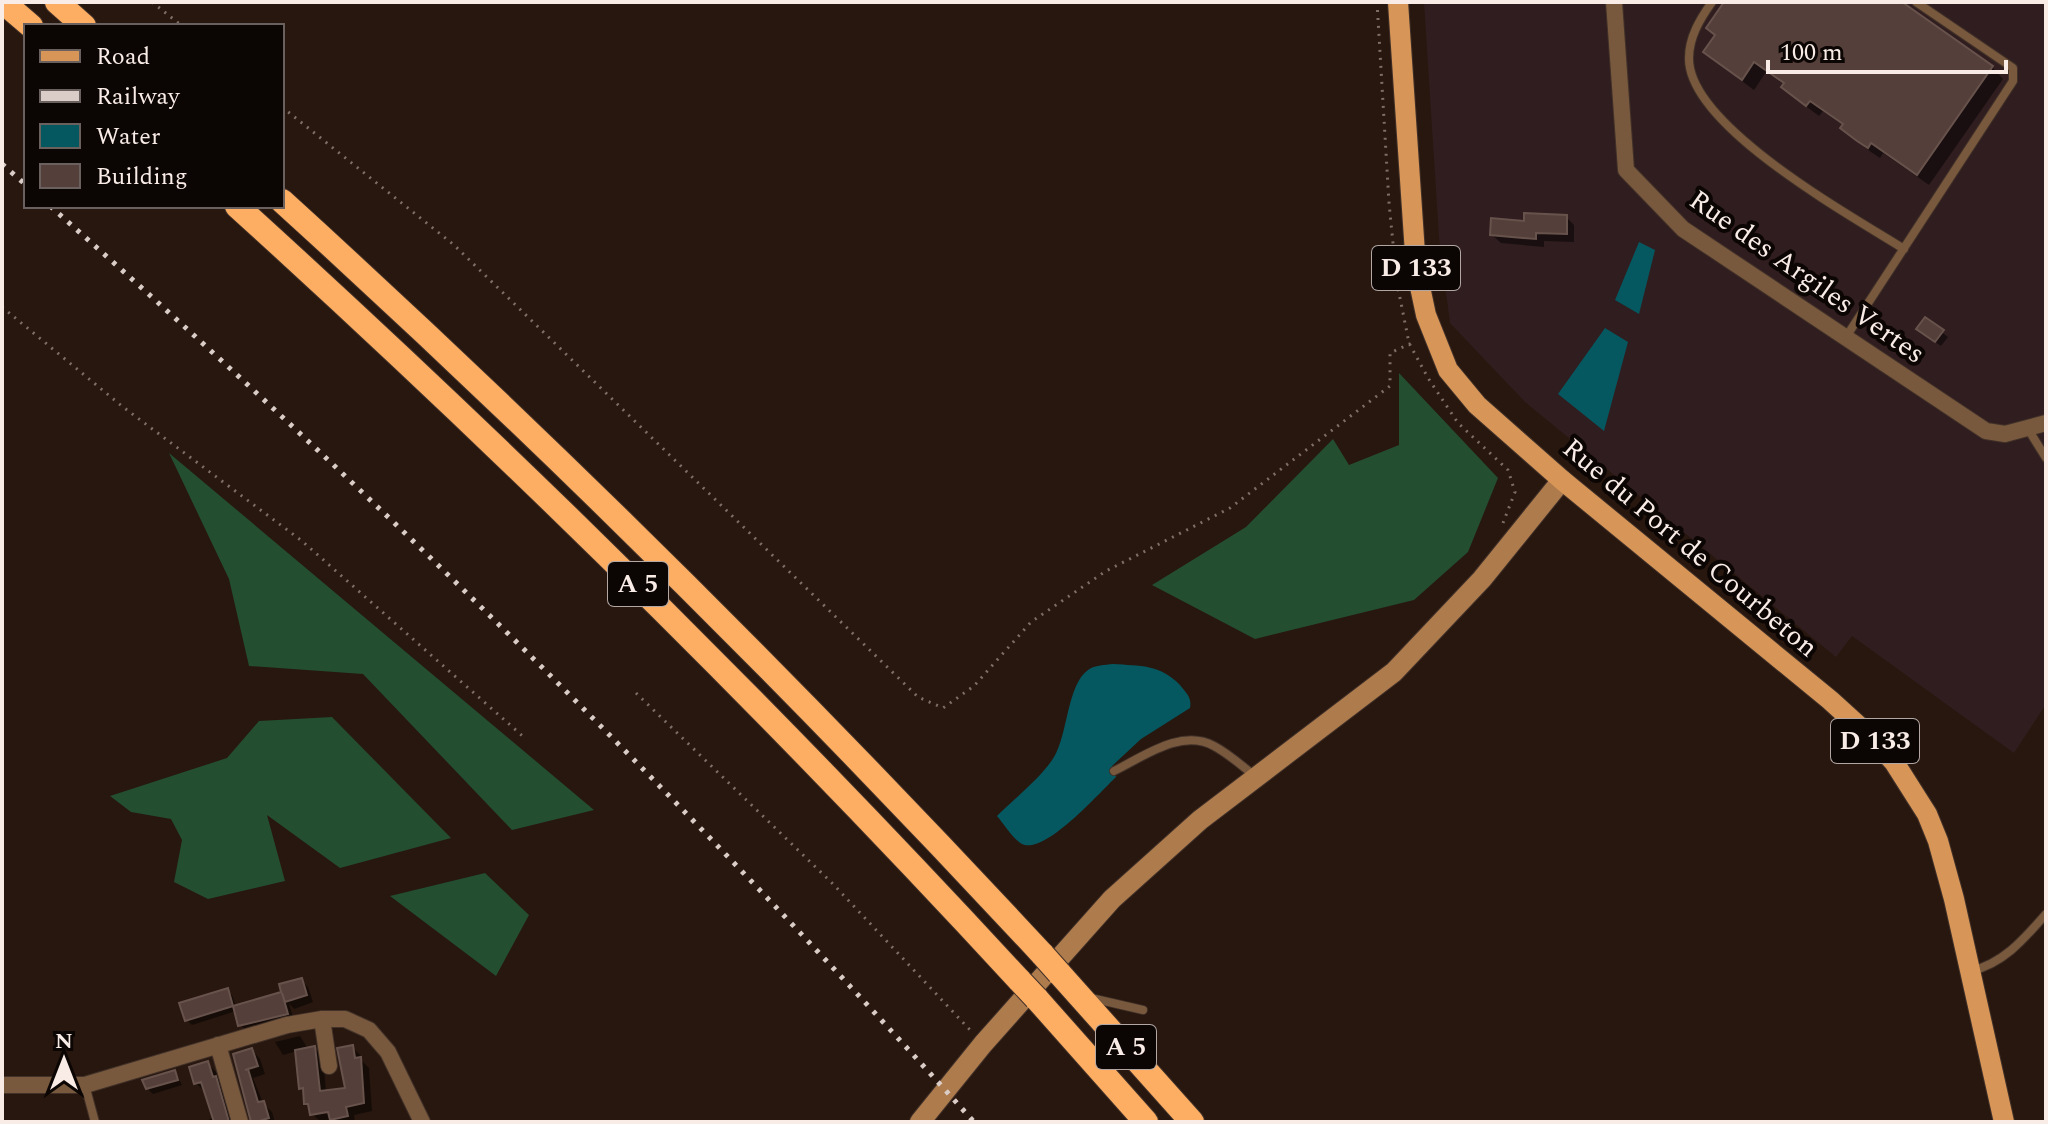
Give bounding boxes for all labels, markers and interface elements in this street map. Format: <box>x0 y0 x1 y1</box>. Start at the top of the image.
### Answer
legend <box>24 24 284 208</box>
scale bar <box>1768 24 2006 74</box>
text: 100 m <box>1780 35 1843 71</box>
text: Road <box>96 39 150 75</box>
text: Railway <box>96 79 181 115</box>
text: Water <box>96 119 160 155</box>
text: Building <box>96 159 188 195</box>
street label: Rue des Argiles Vertes <box>1680 179 1934 375</box>
road number: D 133 <box>1372 246 1460 290</box>
street label: Rue du Port de Courbeton <box>1553 428 1827 668</box>
road number: A 5 <box>608 562 668 606</box>
road number: D 133 <box>1831 719 1919 763</box>
north arrow <box>24 1020 104 1100</box>
text: N <box>55 1025 73 1058</box>
road number: A 5 <box>1096 1025 1156 1069</box>

